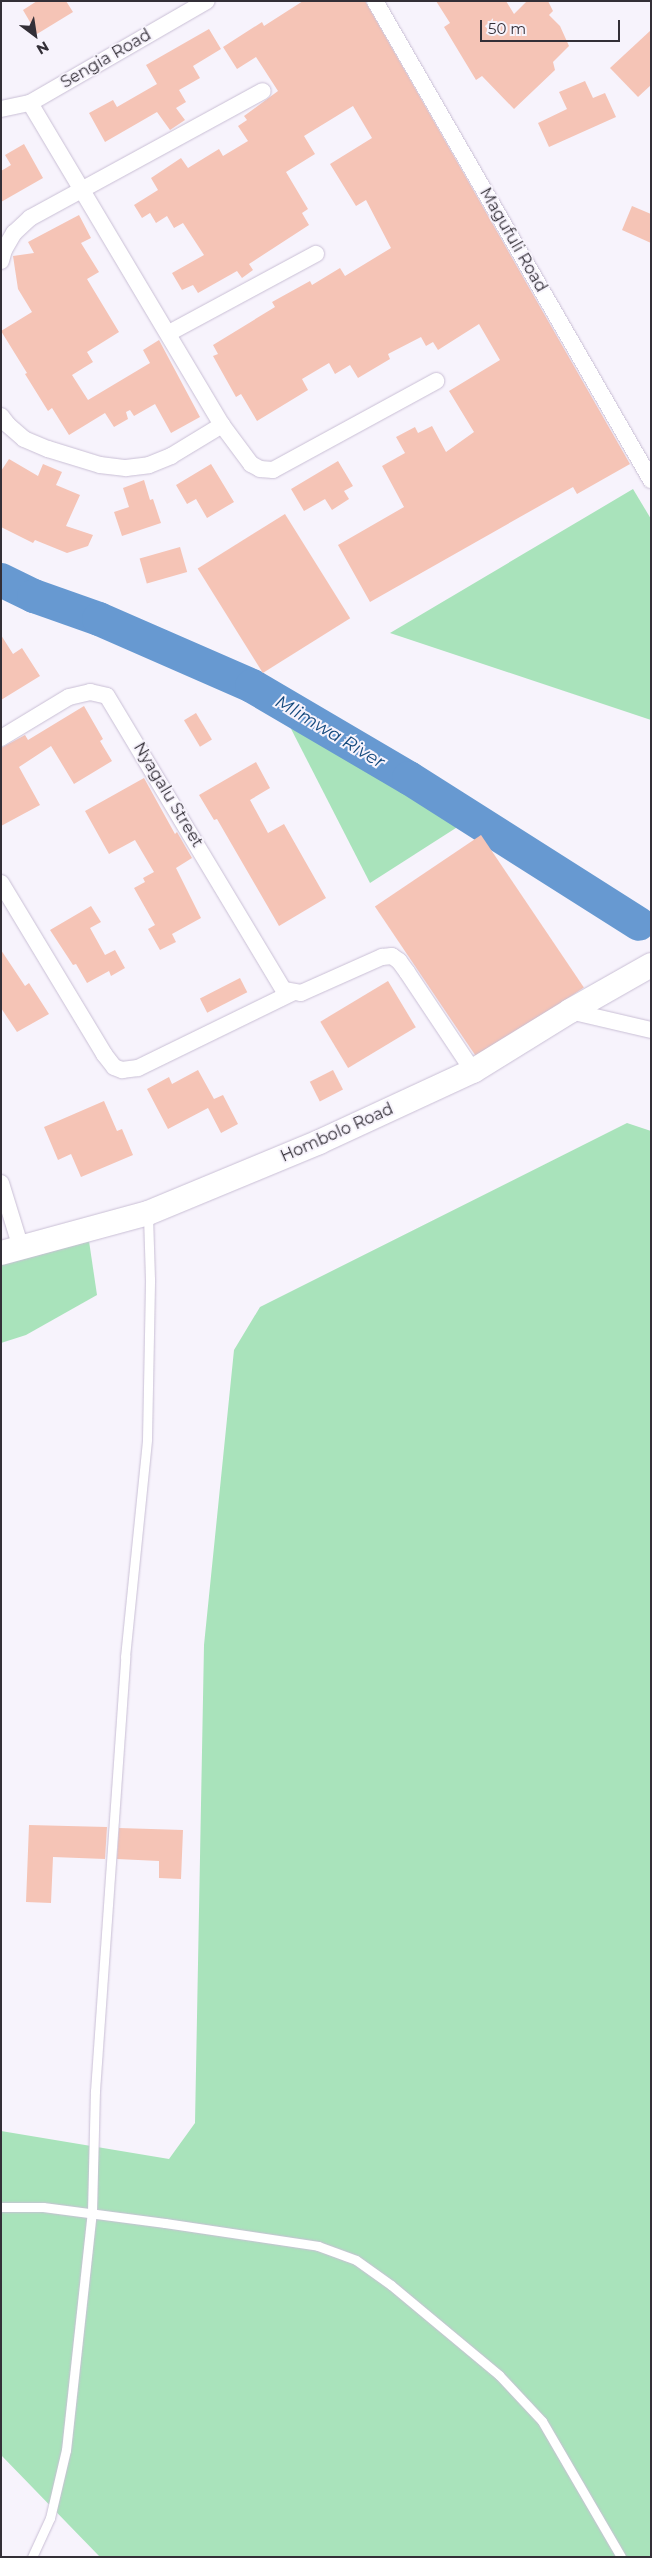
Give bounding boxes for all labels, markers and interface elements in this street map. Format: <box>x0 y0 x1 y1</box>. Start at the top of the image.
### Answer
north arrow <box>10 10 60 60</box>
scale bar <box>482 10 622 42</box>
text: 50 m <box>488 19 526 38</box>
street label: Sengia Road <box>57 25 155 93</box>
text: N <box>33 37 52 58</box>
street label: Magufuli Road <box>475 184 551 296</box>
water label: Mlimwa River <box>271 691 389 773</box>
street label: Nyagalu Street <box>129 739 207 851</box>
street label: Hombolo Road <box>278 1100 396 1166</box>

